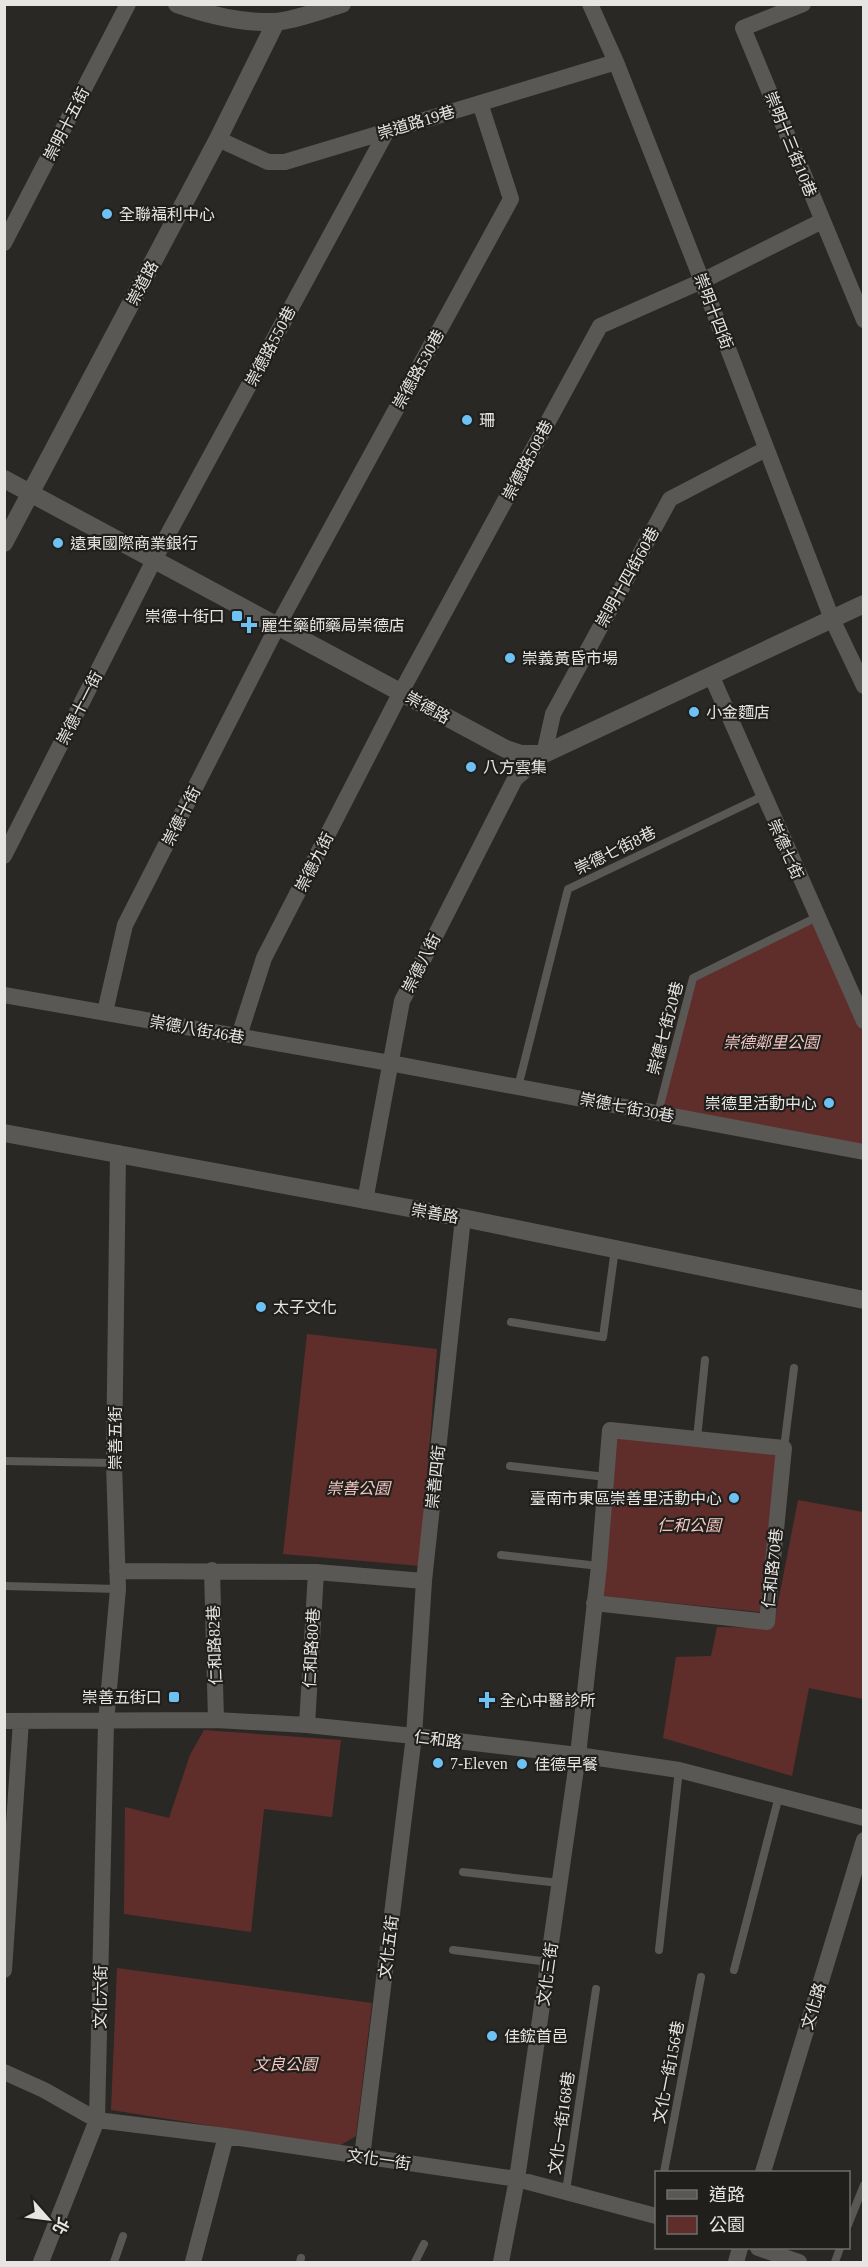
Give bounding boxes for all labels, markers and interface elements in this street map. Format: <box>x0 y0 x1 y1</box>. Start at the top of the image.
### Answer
street label: 崇明十五街 <box>41 85 92 164</box>
street label: 崇明十三街10巷 <box>762 89 819 199</box>
street label: 崇道路19巷 <box>375 103 457 142</box>
place label: 全聯福利中心 <box>119 206 215 223</box>
marker: 全聯福利中心 <box>100 207 114 221</box>
street label: 崇道路 <box>124 258 161 308</box>
street label: 崇明十四街 <box>691 271 736 352</box>
street label: 崇德路550巷 <box>242 303 299 389</box>
street label: 崇德路530巷 <box>390 327 447 412</box>
place label: 珊 <box>479 412 495 429</box>
marker: 珊 <box>460 413 474 427</box>
street label: 崇德路508巷 <box>499 417 556 503</box>
street label: 崇明十四街60巷 <box>593 524 662 630</box>
place label: 遠東國際商業銀行 <box>70 535 198 552</box>
marker: 遠東國際商業銀行 <box>51 536 65 550</box>
place label: 崇德十街口 <box>145 608 225 625</box>
marker: 崇德十街口 <box>230 609 244 623</box>
place label: 麗生藥師藥局崇德店 <box>261 617 405 634</box>
marker: 麗生藥師藥局崇德店 <box>242 618 256 632</box>
place label: 崇義黃昏市場 <box>522 650 618 667</box>
marker: 崇義黃昏市場 <box>503 651 517 665</box>
street label: 崇德十一街 <box>54 669 105 748</box>
street label: 崇德路 <box>403 688 453 727</box>
place label: 小金麵店 <box>706 704 770 721</box>
marker: 小金麵店 <box>687 705 701 719</box>
place label: 八方雲集 <box>483 759 547 776</box>
marker: 八方雲集 <box>464 760 478 774</box>
street label: 崇德十街 <box>159 784 204 849</box>
street label: 崇德七街 <box>765 817 806 882</box>
street label: 崇德七街8巷 <box>572 824 658 877</box>
street label: 崇德九街 <box>292 830 337 895</box>
street label: 崇德八街 <box>399 931 444 996</box>
street label: 崇德七街20巷 <box>645 980 686 1077</box>
street label: 崇德八街46巷 <box>148 1013 246 1046</box>
park label: 崇德鄰里公園 <box>723 1034 821 1051</box>
street label: 崇德七街30巷 <box>578 1090 676 1125</box>
place label: 崇德里活動中心 <box>705 1095 817 1112</box>
marker: 崇德里活動中心 <box>822 1096 836 1110</box>
street label: 崇善路 <box>410 1201 460 1226</box>
place label: 太子文化 <box>273 1299 337 1316</box>
marker: 太子文化 <box>254 1300 268 1314</box>
street label: 崇善五街 <box>107 1406 124 1470</box>
street label: 崇善四街 <box>424 1444 447 1510</box>
park label: 崇善公園 <box>326 1480 392 1497</box>
place label: 臺南市東區崇善里活動中心 <box>530 1490 722 1507</box>
marker: 臺南市東區崇善里活動中心 <box>727 1491 741 1505</box>
park label: 仁和公園 <box>657 1517 723 1534</box>
street label: 仁和路70巷 <box>760 1527 785 1609</box>
street label: 仁和路82巷 <box>205 1605 224 1685</box>
street label: 仁和路80巷 <box>301 1608 322 1688</box>
place label: 崇善五街口 <box>82 1689 162 1706</box>
marker: 崇善五街口 <box>167 1690 181 1704</box>
marker: 全心中醫診所 <box>478 1691 496 1709</box>
place label: 全心中醫診所 <box>500 1692 596 1709</box>
street label: 仁和路 <box>413 1728 463 1751</box>
place label: 7-Eleven <box>450 1755 508 1772</box>
marker: 7-Eleven <box>431 1756 445 1770</box>
place label: 佳德早餐 <box>534 1756 598 1773</box>
marker: 佳德早餐 <box>515 1757 529 1771</box>
street label: 文化五街 <box>376 1914 401 1980</box>
street label: 文化三街 <box>535 1941 560 2007</box>
street label: 文化六街 <box>91 1965 110 2029</box>
street label: 文化路 <box>798 1981 829 2032</box>
street label: 文化一街156巷 <box>650 2019 687 2125</box>
place label: 佳鋐首邑 <box>504 2028 568 2045</box>
marker: 佳鋐首邑 <box>485 2029 499 2043</box>
park label: 文良公園 <box>253 2056 319 2073</box>
street label: 文化一街168巷 <box>546 2070 577 2176</box>
street label: 文化一街 <box>346 2147 412 2172</box>
legend <box>655 2171 850 2249</box>
text: 道路 <box>709 2185 745 2205</box>
north arrow <box>18 2189 78 2249</box>
text: 北 <box>50 2215 72 2237</box>
text: 公園 <box>709 2215 745 2235</box>

